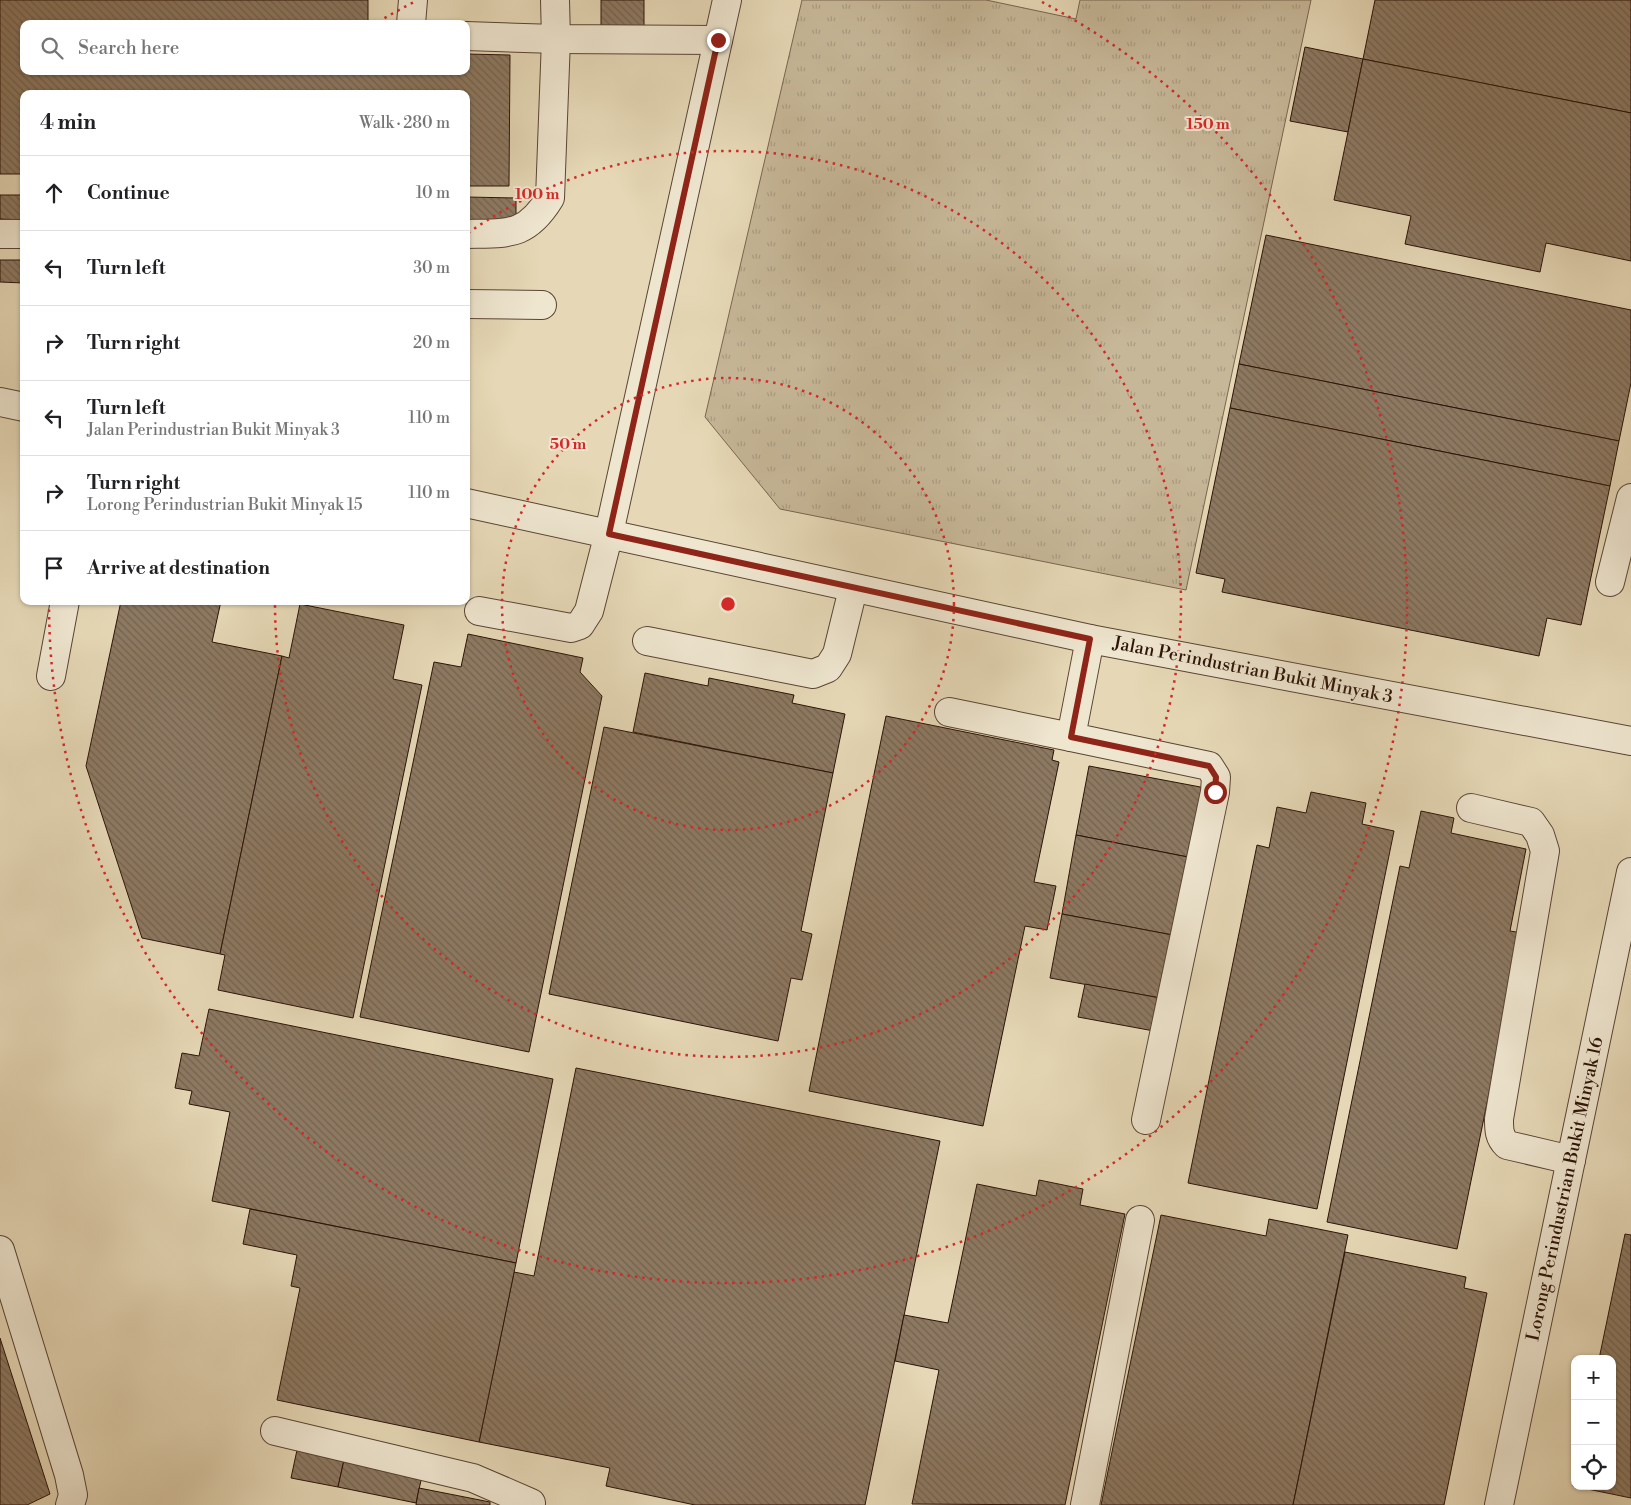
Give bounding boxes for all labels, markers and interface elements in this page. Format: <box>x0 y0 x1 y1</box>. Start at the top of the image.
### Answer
search box <box>20 20 470 75</box>
route end <box>707 29 730 52</box>
icon: search <box>38 34 66 62</box>
text: Search here <box>78 36 179 60</box>
text: 4 min <box>40 110 96 136</box>
text: Walk · 280 m <box>359 113 450 133</box>
text: 150 m <box>1186 115 1230 134</box>
icon: ahead <box>40 179 68 207</box>
text: Continue <box>87 181 170 205</box>
text: 10 m <box>416 183 450 203</box>
text: 100 m <box>515 185 560 204</box>
icon: left <box>40 254 68 282</box>
text: Turn left <box>87 256 166 280</box>
text: 30 m <box>413 258 450 278</box>
icon: right <box>40 329 68 357</box>
text: Turn right <box>87 331 180 355</box>
text: 20 m <box>413 333 450 353</box>
text: Turn left <box>87 396 166 420</box>
icon: left <box>40 404 68 432</box>
text: 110 m <box>408 408 450 428</box>
text: Jalan Perindustrian Bukit Minyak 3 <box>87 420 340 440</box>
text: 50 m <box>550 435 586 454</box>
text: Turn right <box>87 471 180 495</box>
icon: right <box>40 479 68 507</box>
text: 110 m <box>408 483 450 503</box>
text: Lorong Perindustrian Bukit Minyak 15 <box>87 495 363 515</box>
icon: arrive <box>40 554 68 582</box>
text: Arrive at destination <box>87 556 270 580</box>
centre of rings <box>719 595 737 613</box>
street label: Jalan Perindustrian Bukit Minyak 3 <box>1110 631 1395 708</box>
route start <box>1204 781 1227 804</box>
street label: Lorong Perindustrian Bukit Minyak 16 <box>1521 1035 1609 1343</box>
map controls <box>1571 1355 1616 1490</box>
button: + <box>1571 1355 1616 1400</box>
button: − <box>1571 1400 1616 1445</box>
button: locate <box>1571 1445 1616 1490</box>

